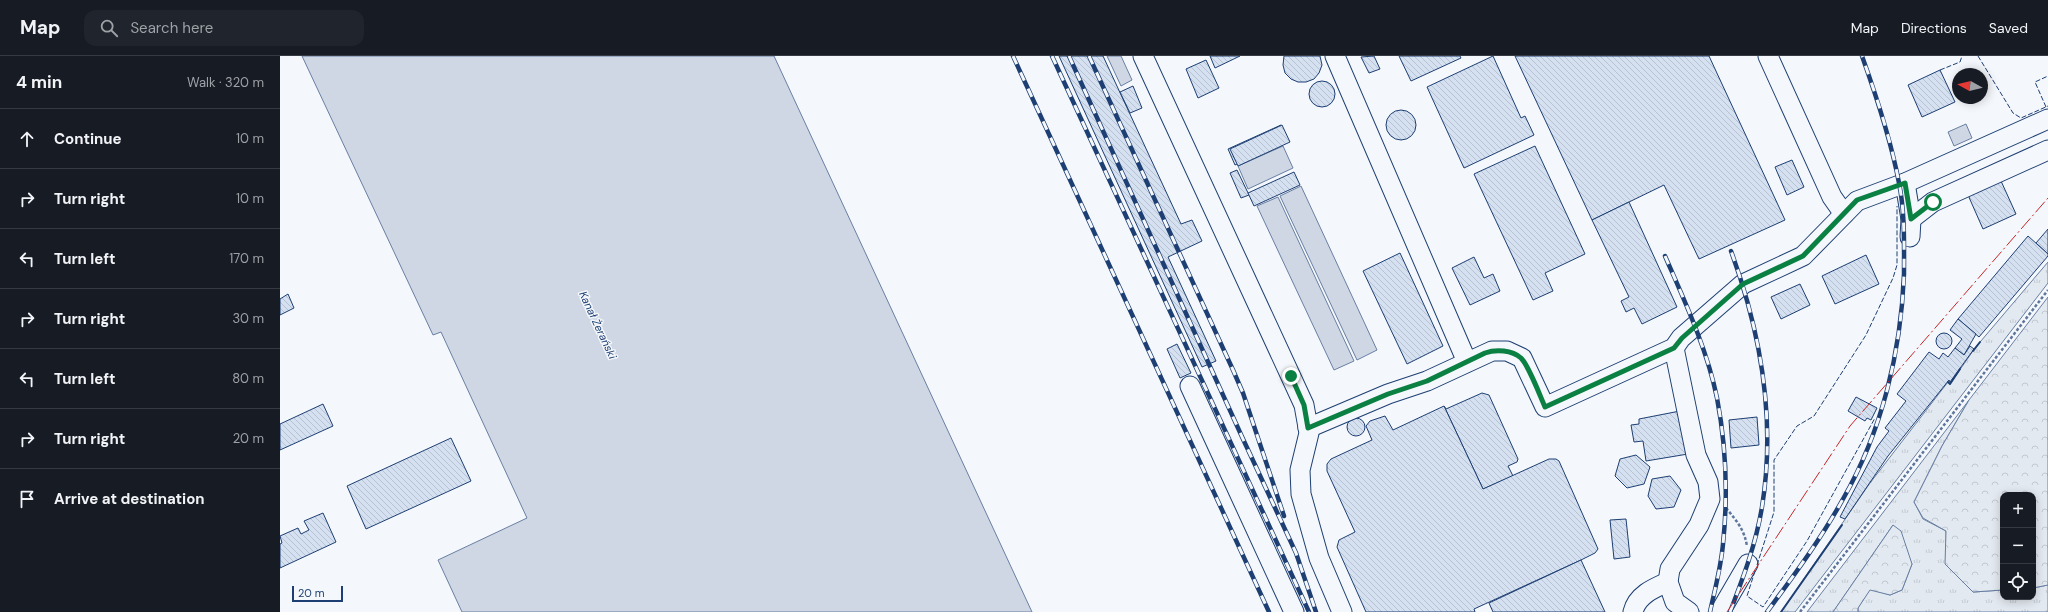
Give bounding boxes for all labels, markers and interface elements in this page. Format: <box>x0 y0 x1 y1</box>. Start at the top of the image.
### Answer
search box <box>84 10 364 46</box>
text: Map <box>20 15 60 40</box>
icon: search <box>98 17 120 39</box>
text: Search here <box>130 18 213 38</box>
text: Map <box>1851 19 1879 37</box>
text: Directions <box>1901 19 1967 37</box>
text: Saved <box>1989 19 2028 37</box>
north arrow <box>1952 68 1988 104</box>
text: 4 min <box>16 71 62 93</box>
text: Walk · 320 m <box>187 74 264 91</box>
icon: ahead <box>16 128 38 150</box>
text: Continue <box>54 129 122 149</box>
text: 10 m <box>236 130 264 147</box>
icon: right <box>16 188 38 210</box>
text: Turn right <box>54 189 125 209</box>
text: 10 m <box>236 190 264 207</box>
route start <box>1924 193 1942 211</box>
icon: left <box>16 248 38 270</box>
text: Turn left <box>54 249 115 269</box>
text: 170 m <box>229 250 264 267</box>
water label: Kanał Żerański <box>576 289 620 361</box>
icon: right <box>16 308 38 330</box>
text: Turn right <box>54 309 125 329</box>
text: 30 m <box>232 310 264 327</box>
route end <box>1282 367 1300 385</box>
icon: left <box>16 368 38 390</box>
text: Turn left <box>54 369 115 389</box>
text: 80 m <box>232 370 264 387</box>
icon: right <box>16 428 38 450</box>
text: Turn right <box>54 429 125 449</box>
text: 20 m <box>233 430 264 447</box>
icon: arrive <box>16 488 38 510</box>
text: Arrive at destination <box>54 489 205 509</box>
map controls <box>2000 492 2036 600</box>
button: + <box>2000 492 2036 528</box>
button: − <box>2000 528 2036 564</box>
button: locate <box>2000 564 2036 600</box>
scale bar <box>292 584 343 603</box>
text: 20 m <box>298 586 324 600</box>

